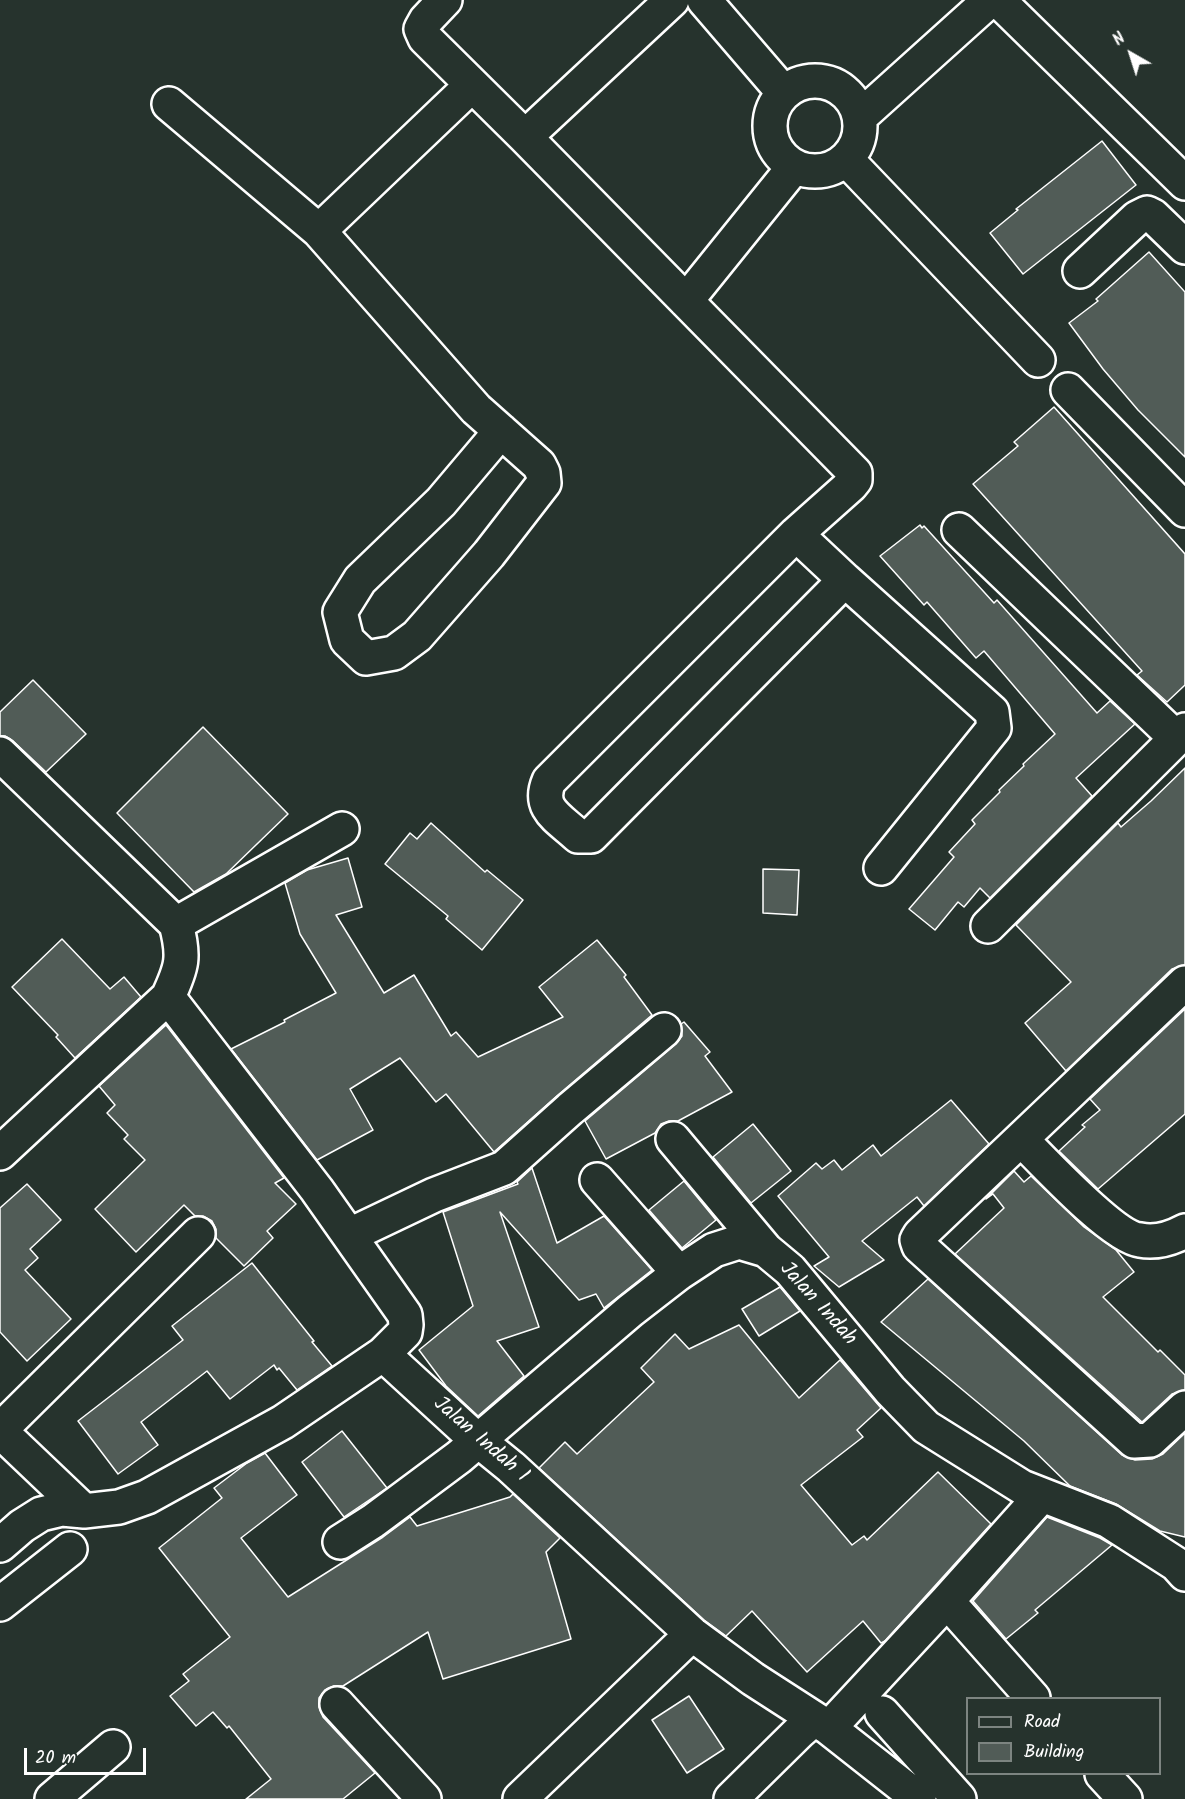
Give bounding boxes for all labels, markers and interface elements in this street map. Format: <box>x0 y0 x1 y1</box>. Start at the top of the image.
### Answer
north arrow <box>1101 24 1161 84</box>
text: N <box>1108 27 1131 53</box>
street label: Jalan Indah <box>773 1258 861 1352</box>
street label: Jalan Indah 1 <box>427 1393 533 1489</box>
legend <box>966 1697 1161 1775</box>
text: Road <box>1024 1708 1060 1737</box>
scale bar <box>27 1736 148 1774</box>
text: Building <box>1024 1738 1084 1767</box>
text: 20 m <box>35 1744 76 1773</box>

